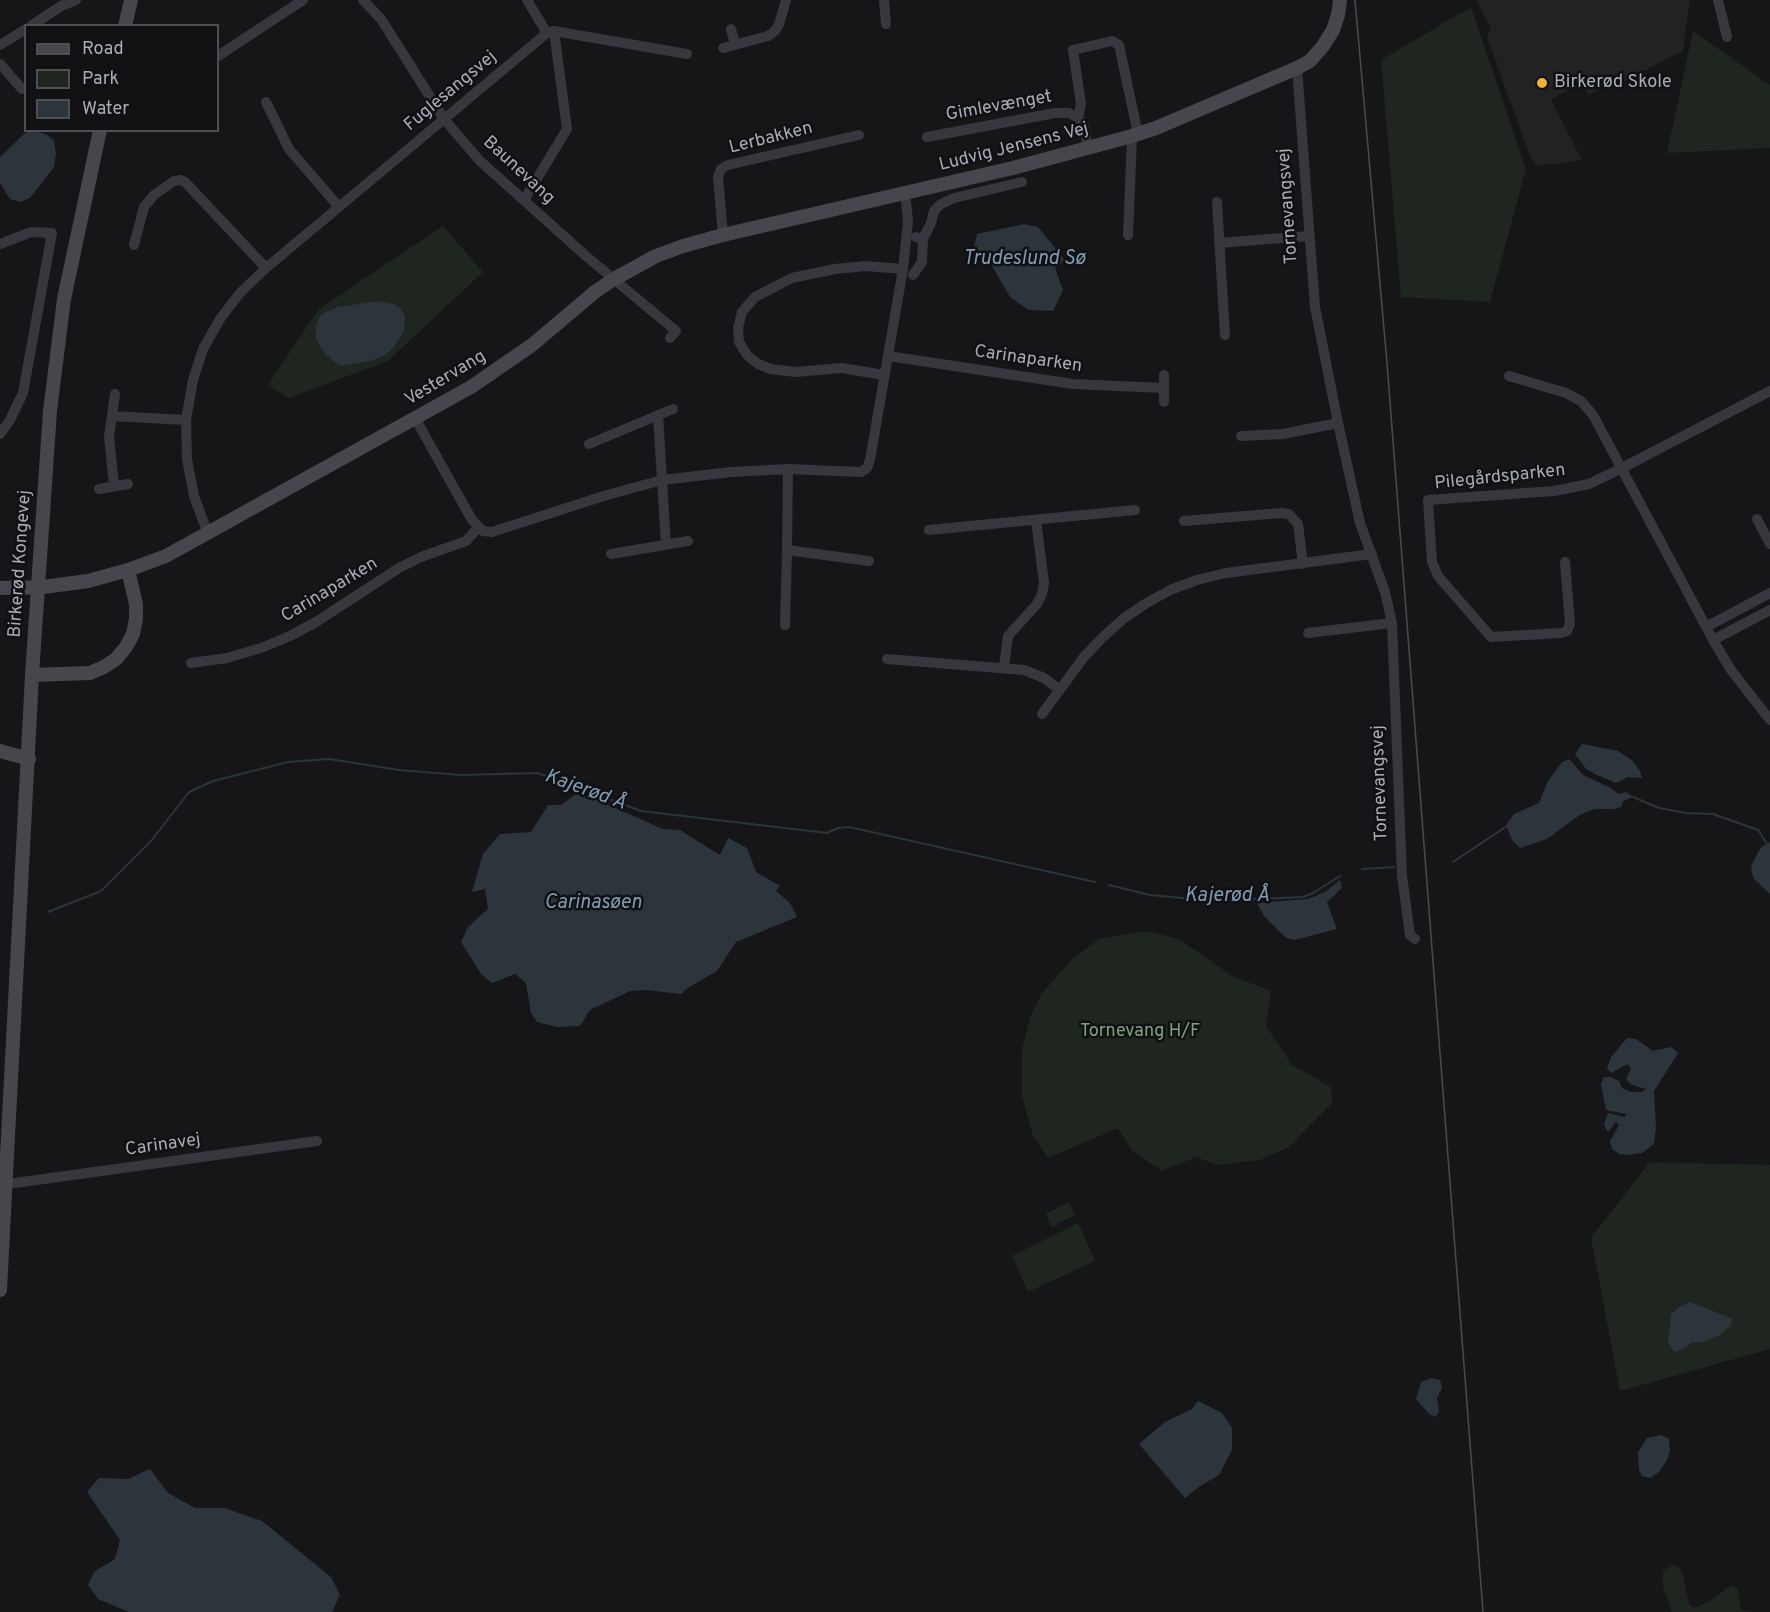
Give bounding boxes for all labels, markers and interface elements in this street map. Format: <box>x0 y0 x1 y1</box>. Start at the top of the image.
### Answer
legend <box>24 24 219 132</box>
text: Road <box>82 38 124 61</box>
street label: Fuglesangsvej <box>400 47 502 137</box>
text: Park <box>82 68 119 91</box>
place label: Birkerød Skole <box>1554 72 1672 94</box>
marker: Birkerød Skole <box>1535 76 1549 90</box>
street label: Gimlevænget <box>944 87 1054 127</box>
text: Water <box>82 98 129 121</box>
street label: Lerbakken <box>727 118 815 160</box>
street label: Ludvig Jensens Vej <box>937 119 1091 177</box>
street label: Baunevang <box>478 132 558 210</box>
street label: Tornevangsvej <box>1274 147 1304 265</box>
water label: Trudeslund Sø <box>963 248 1085 272</box>
street label: Carinaparken <box>973 342 1083 378</box>
street label: Vestervang <box>402 346 490 412</box>
street label: Pilegårdsparken <box>1434 460 1566 496</box>
street label: Birkerød Kongevej <box>5 489 37 639</box>
street label: Carinaparken <box>278 554 382 628</box>
street label: Tornevangsvej <box>1368 725 1394 841</box>
water label: Kajerød Å <box>541 765 629 817</box>
water label: Kajerød Å <box>1185 885 1269 909</box>
water label: Carinasøen <box>544 892 642 916</box>
park label: Tornevang H/F <box>1080 1021 1200 1043</box>
street label: Carinavej <box>124 1130 202 1162</box>

